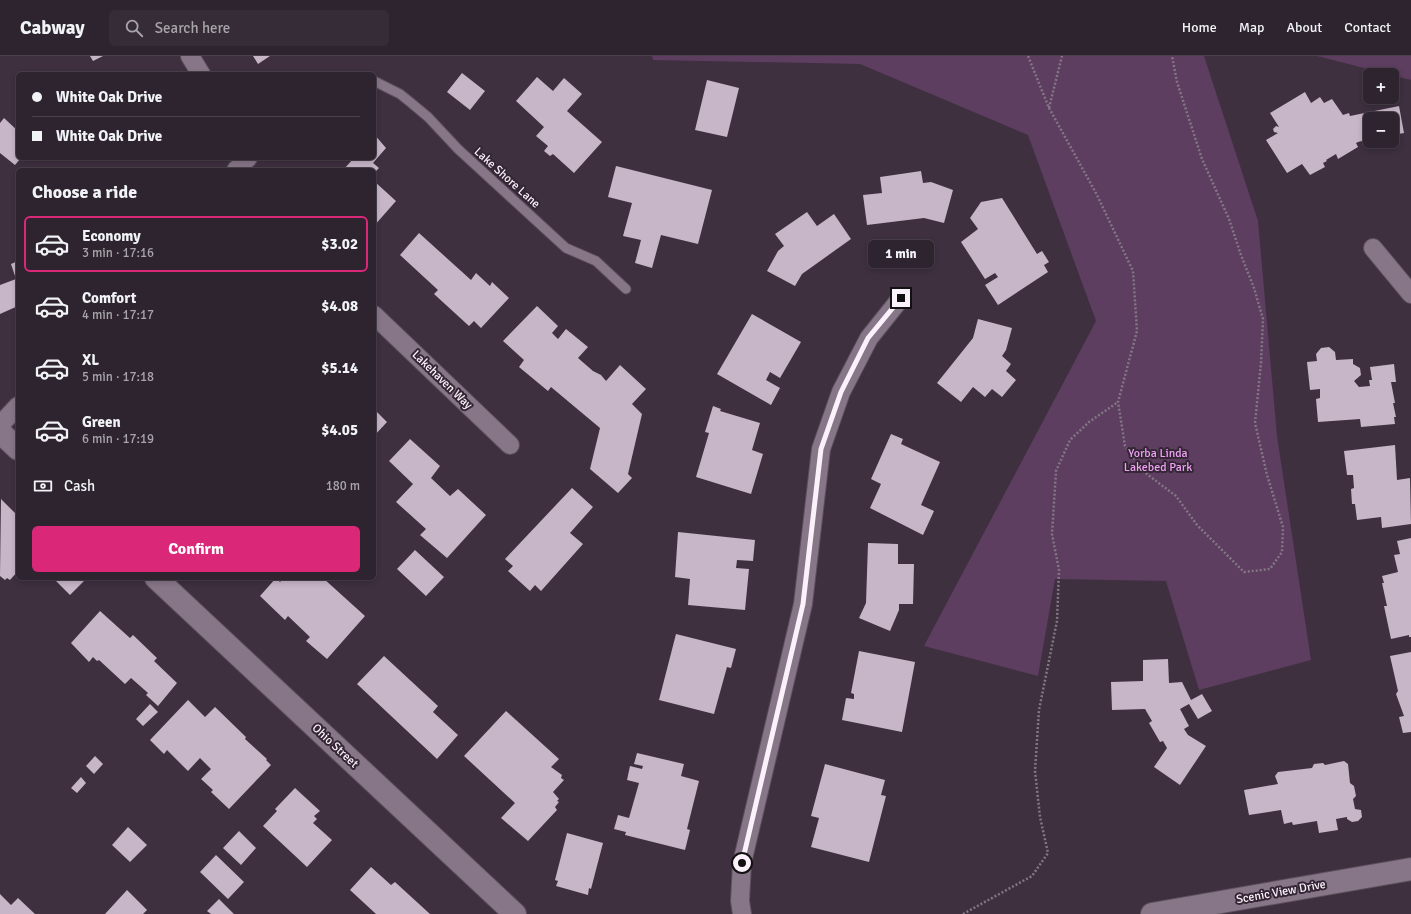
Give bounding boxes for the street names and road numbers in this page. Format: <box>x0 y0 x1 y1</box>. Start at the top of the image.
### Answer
street label: Lake Shore Lane <box>471 144 543 212</box>
street label: Lakehaven Way <box>409 347 476 413</box>
street label: Ohio Street <box>309 721 361 771</box>
street label: Scenic View Drive <box>1235 877 1327 907</box>

